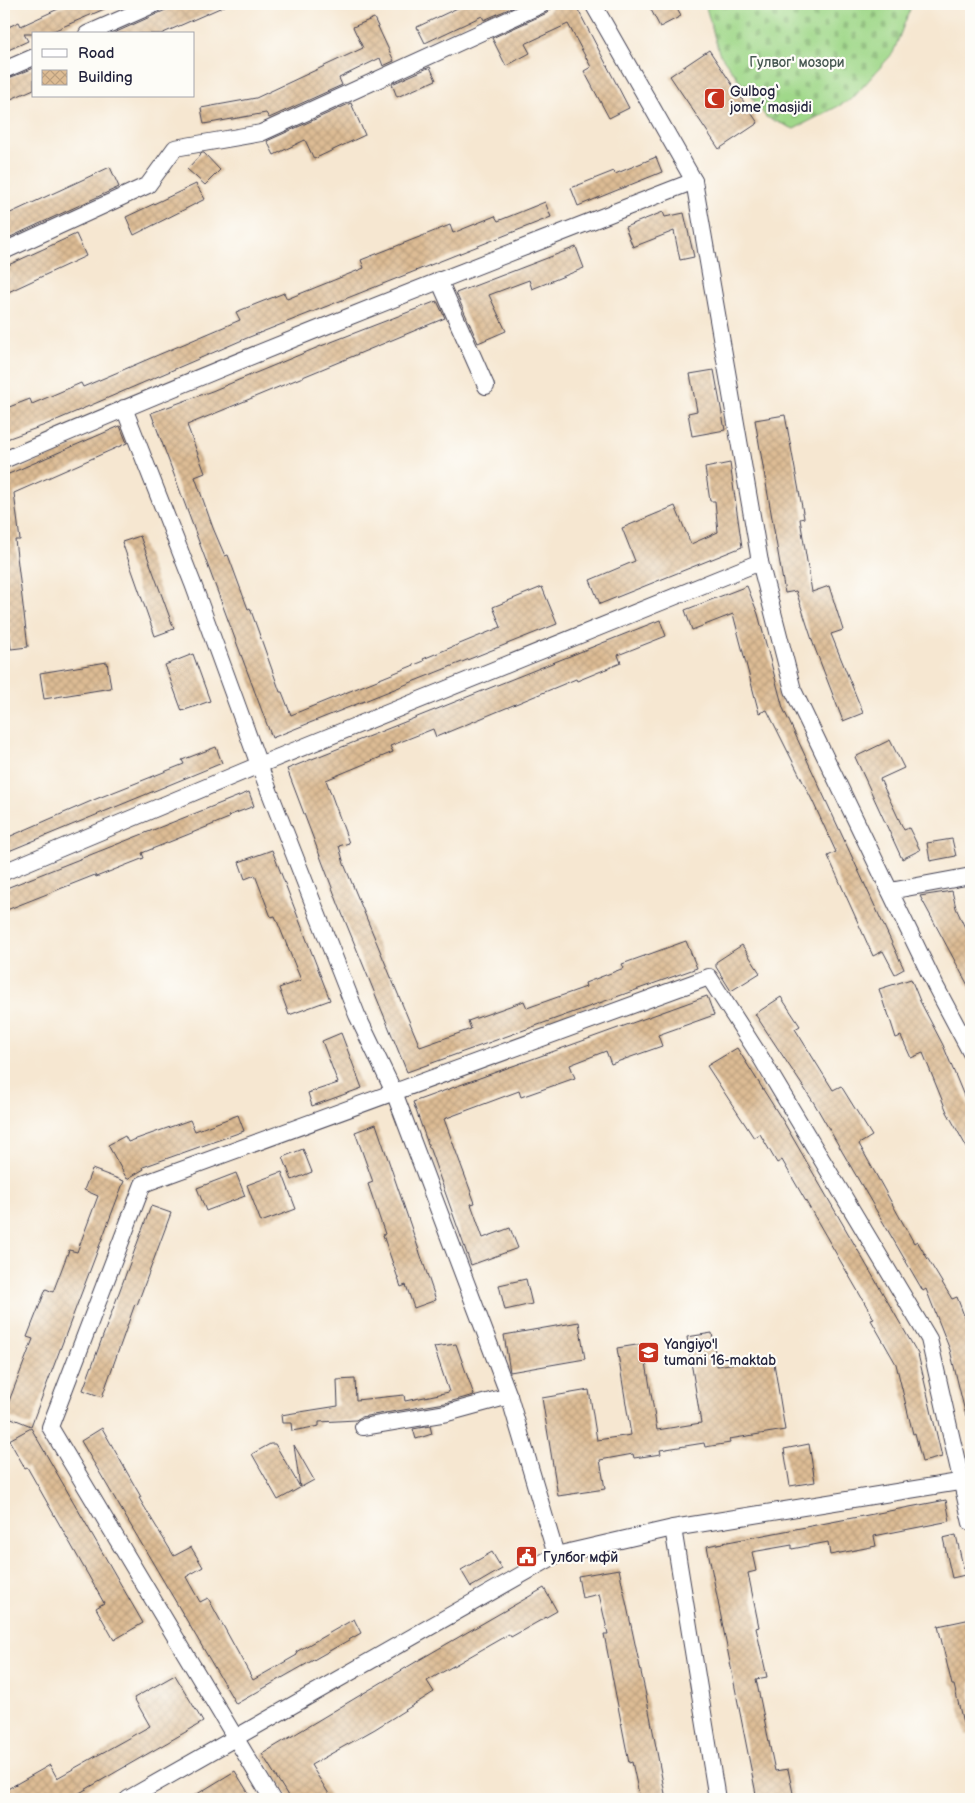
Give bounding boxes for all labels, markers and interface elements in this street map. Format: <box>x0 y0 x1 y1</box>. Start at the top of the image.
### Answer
legend <box>32 32 195 98</box>
text: Road <box>78 44 114 63</box>
park label: Гулвог' мозори <box>749 54 845 71</box>
text: Building <box>78 68 133 87</box>
place label: Gulbog‘ jome’ masjidi <box>729 83 812 116</box>
mosque icon: Gulbog‘ jome’ masjidi <box>702 87 726 111</box>
place label: Yangiyo'l tumani 16-maktab <box>663 1336 776 1369</box>
school or university icon: Yangiyo'l tumani 16-maktab <box>636 1340 660 1364</box>
public building icon: Гулбог мфй <box>515 1545 539 1569</box>
place label: Гулбог мфй <box>543 1549 618 1566</box>

